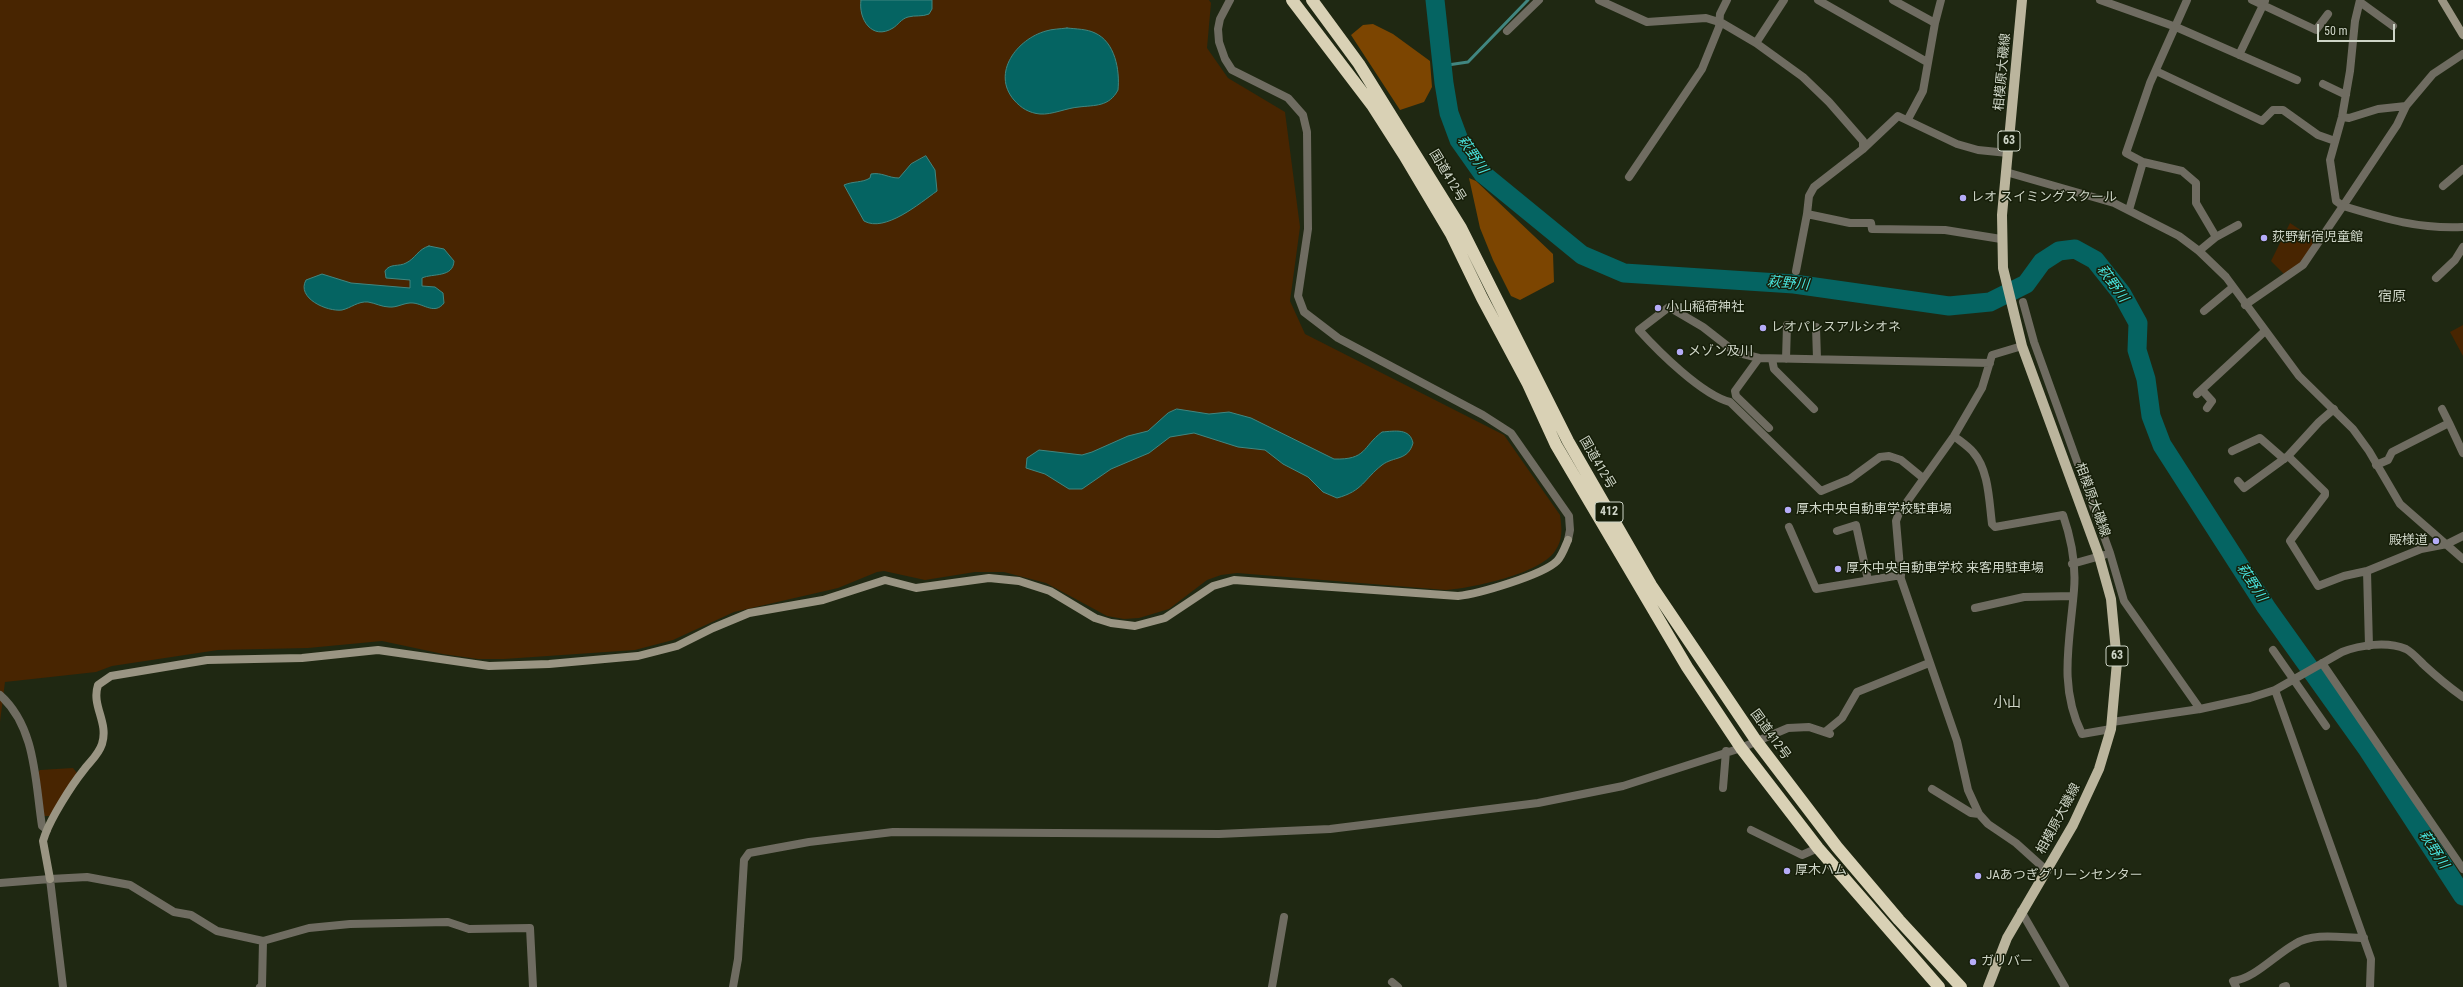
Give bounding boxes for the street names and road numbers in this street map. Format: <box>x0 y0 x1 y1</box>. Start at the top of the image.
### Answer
street label: 相模原大磯線 <box>1992 32 2014 112</box>
road number: 63 <box>1998 131 2020 151</box>
street label: 国道412号 <box>1425 147 1469 205</box>
street label: 国道412号 <box>1576 434 1618 492</box>
street label: 相模原大磯線 <box>2071 461 2113 539</box>
road number: 412 <box>1595 502 1623 522</box>
road number: 63 <box>2106 646 2128 666</box>
street label: 国道412号 <box>1747 707 1793 763</box>
street label: 相模原大磯線 <box>2034 781 2084 857</box>

